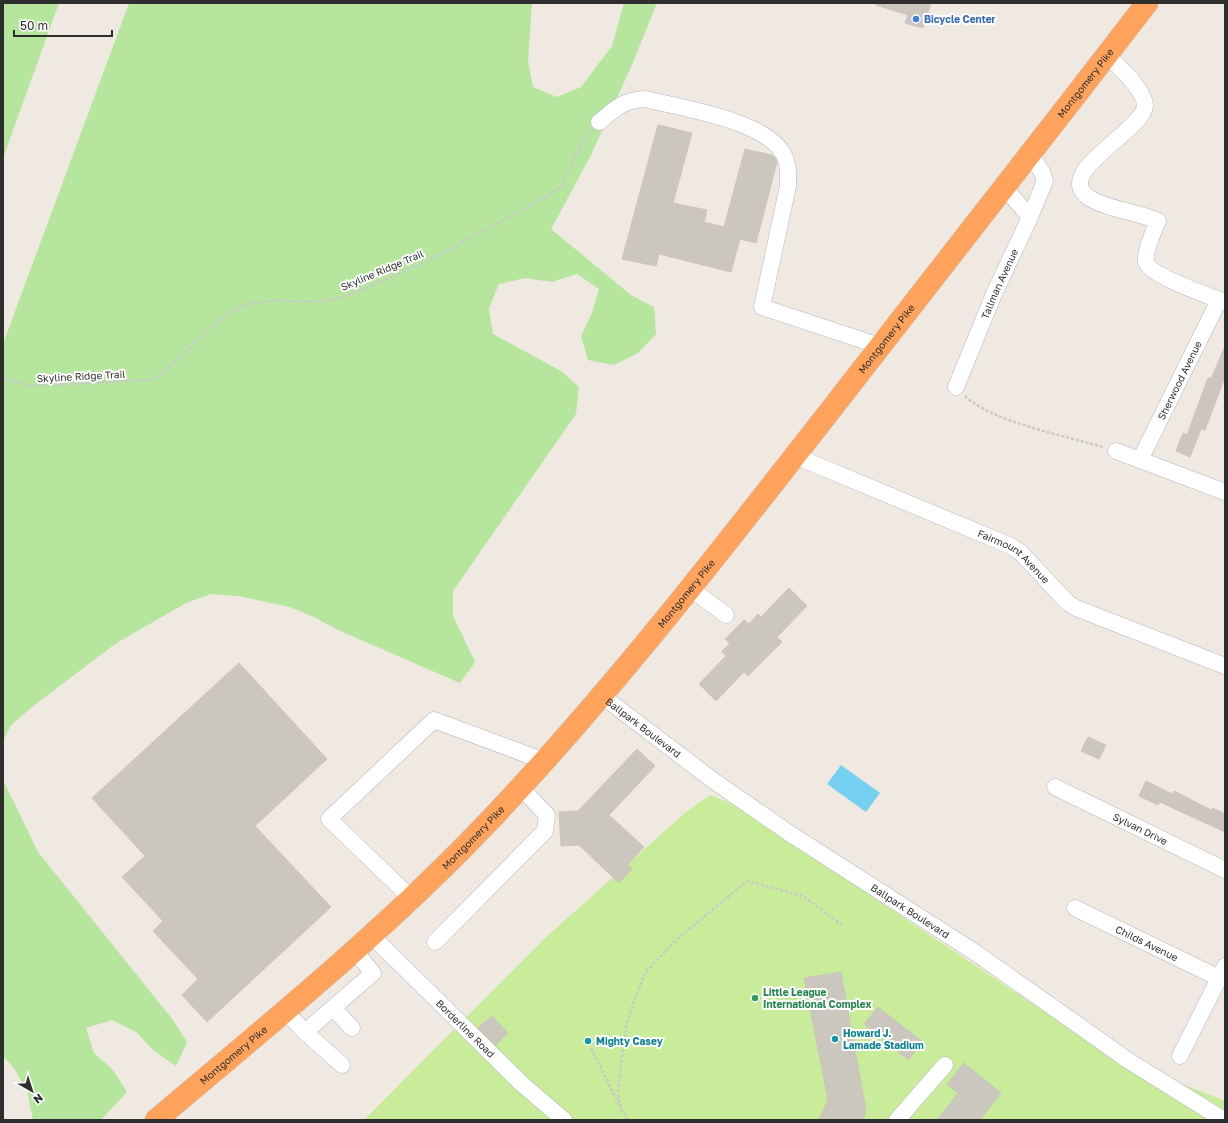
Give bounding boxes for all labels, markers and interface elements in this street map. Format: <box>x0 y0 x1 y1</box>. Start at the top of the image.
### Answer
scale bar <box>14 12 112 38</box>
place label: Bicycle Center <box>924 13 996 25</box>
marker: Bicycle Center <box>911 14 921 24</box>
text: 50 m <box>20 18 48 33</box>
street label: Montgomery Pike <box>1055 46 1116 120</box>
street label: Tallman Avenue <box>978 246 1020 321</box>
street label: Skyline Ridge Trail <box>339 247 425 293</box>
street label: Montgomery Pike <box>856 301 917 375</box>
street label: Sherwood Avenue <box>1155 339 1204 422</box>
street label: Skyline Ridge Trail <box>36 368 126 384</box>
street label: Fairmount Avenue <box>976 527 1052 586</box>
street label: Montgomery Pike <box>655 557 717 630</box>
street label: Ballpark Boulevard <box>604 695 683 760</box>
street label: Montgomery Pike <box>439 803 507 872</box>
street label: Sylvan Drive <box>1111 810 1170 847</box>
street label: Ballpark Boulevard <box>869 881 952 940</box>
street label: Childs Avenue <box>1114 923 1180 963</box>
place label: Little League International Complex <box>763 986 872 1010</box>
marker: Little League International Complex <box>750 993 760 1003</box>
street label: Borderline Road <box>434 997 497 1060</box>
street label: Montgomery Pike <box>197 1023 270 1087</box>
place label: Howard J. Lamade Stadium <box>843 1027 924 1051</box>
marker: Howard J. Lamade Stadium <box>830 1034 840 1044</box>
place label: Mighty Casey <box>596 1035 663 1047</box>
marker: Mighty Casey <box>583 1036 593 1046</box>
north arrow <box>12 1071 52 1111</box>
text: N <box>31 1091 46 1107</box>

